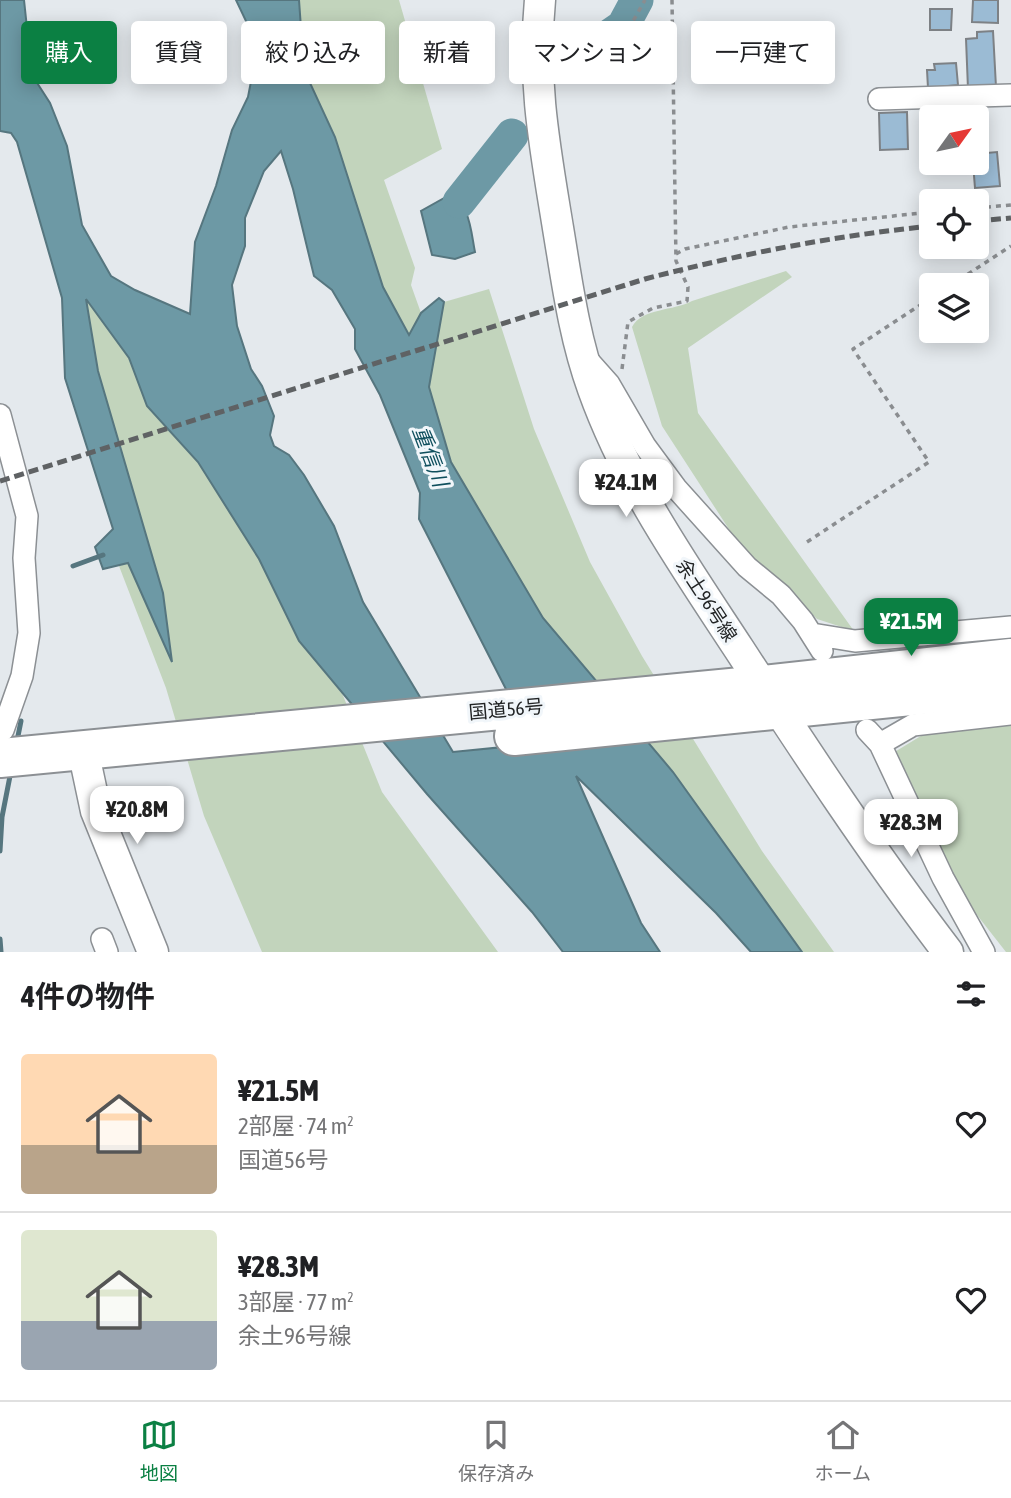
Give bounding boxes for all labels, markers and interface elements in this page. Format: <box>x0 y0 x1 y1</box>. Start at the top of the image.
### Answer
chip: 購入 <box>21 21 117 84</box>
chip: 賃貸 <box>131 21 227 84</box>
chip: 絞り込み <box>241 21 385 84</box>
chip: 新着 <box>399 21 495 84</box>
chip: マンション <box>509 21 677 84</box>
chip: 一戸建て <box>691 21 835 84</box>
north arrow <box>919 105 989 175</box>
map controls <box>919 105 989 343</box>
button: locate <box>919 189 989 259</box>
button: layers <box>919 273 989 343</box>
water label: 重信川 <box>409 422 454 492</box>
pin: ¥24.1M <box>569 460 683 519</box>
text: ¥24.1M <box>595 469 657 495</box>
street label: 余土96号線 <box>672 555 742 645</box>
pin: ¥21.5M <box>854 598 968 658</box>
text: ¥21.5M <box>880 608 942 634</box>
street label: 国道56号 <box>468 695 544 723</box>
pin: ¥20.8M <box>80 786 194 846</box>
text: ¥20.8M <box>106 796 168 822</box>
pin: ¥28.3M <box>854 800 968 859</box>
text: ¥28.3M <box>880 809 942 835</box>
icon: filters <box>952 975 990 1013</box>
text: 4件の物件 <box>21 979 155 1013</box>
text: ¥21.5M <box>238 1073 319 1107</box>
icon: home <box>77 1082 161 1166</box>
icon: heart <box>952 1105 990 1143</box>
text: 2部屋 · 74 m² <box>238 1113 354 1139</box>
text: 国道56号 <box>238 1147 329 1173</box>
text: ¥28.3M <box>238 1249 319 1283</box>
icon: home <box>77 1258 161 1342</box>
icon: heart <box>952 1281 990 1319</box>
text: 3部屋 · 77 m² <box>238 1289 354 1315</box>
text: 余土96号線 <box>238 1323 352 1349</box>
tab: 地図 <box>140 1416 178 1485</box>
tab: 保存済み <box>458 1416 534 1485</box>
tab: ホーム <box>814 1416 871 1485</box>

